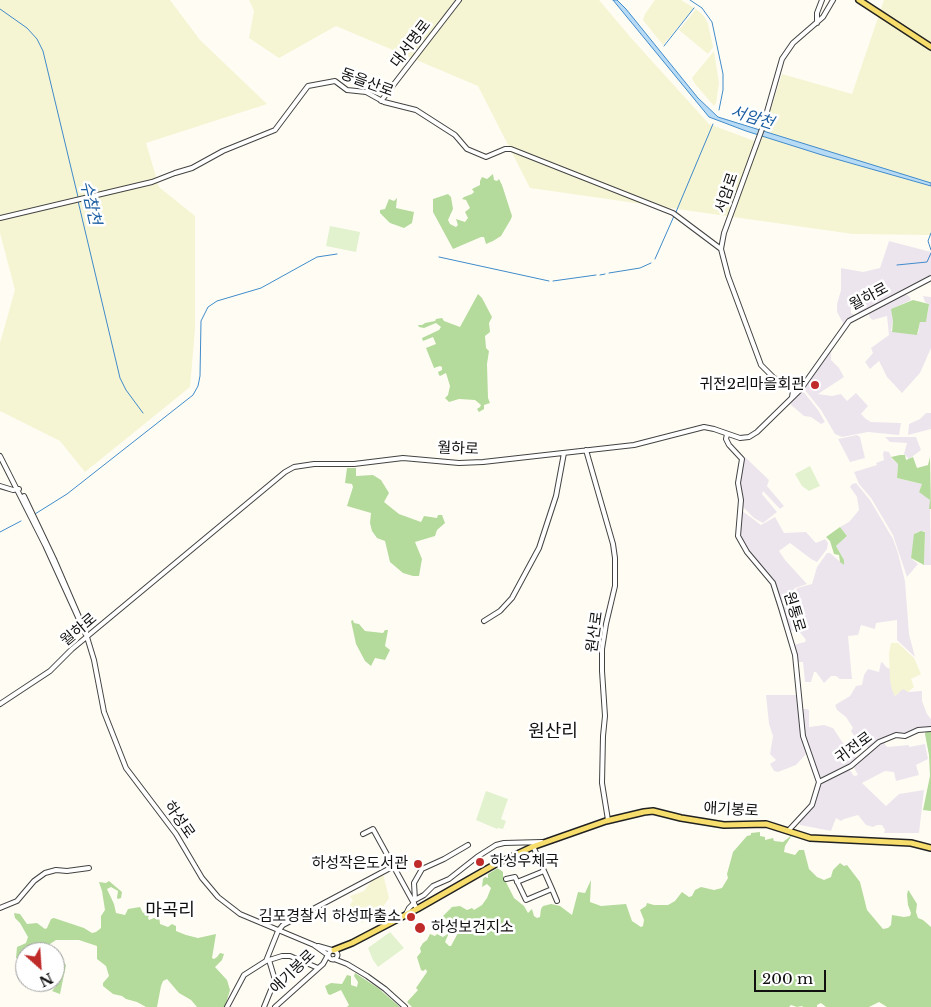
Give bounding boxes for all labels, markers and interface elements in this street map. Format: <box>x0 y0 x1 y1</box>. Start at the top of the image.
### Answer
street label: 대서명로 <box>387 17 435 71</box>
street label: 동을산로 <box>338 65 396 101</box>
water label: 서암천 <box>728 102 776 134</box>
street label: 서암로 <box>712 170 742 216</box>
water label: 수참천 <box>76 179 104 227</box>
street label: 월하로 <box>846 279 892 315</box>
place label: 귀전2리마을회관 <box>699 376 805 394</box>
marker: 귀전2리마을회관 <box>809 379 821 391</box>
street label: 월하로 <box>437 439 479 459</box>
street label: 원통로 <box>779 590 809 634</box>
street label: 월하로 <box>57 610 101 650</box>
street label: 원산로 <box>583 610 607 654</box>
district label: 원산리 <box>528 721 578 743</box>
street label: 귀전로 <box>832 729 876 767</box>
street label: 하성로 <box>160 798 198 842</box>
street label: 애기봉로 <box>703 800 759 820</box>
place label: 하성우체국 <box>490 853 559 871</box>
place label: 하성작은도서관 <box>311 855 408 873</box>
marker: 하성우체국 <box>474 856 486 868</box>
marker: 하성작은도서관 <box>412 858 424 870</box>
district label: 마곡리 <box>145 900 195 922</box>
place label: 김포경찰서 하성파출소 <box>259 908 401 926</box>
marker: 김포경찰서 하성파출소 <box>405 911 417 923</box>
place label: 하성보건지소 <box>431 919 514 937</box>
marker: 하성보건지소 <box>413 921 427 935</box>
north arrow <box>15 942 65 992</box>
street label: 애기봉로 <box>267 946 319 998</box>
scale bar <box>756 960 828 992</box>
text: N <box>36 969 56 991</box>
text: 200 m <box>762 969 813 988</box>

